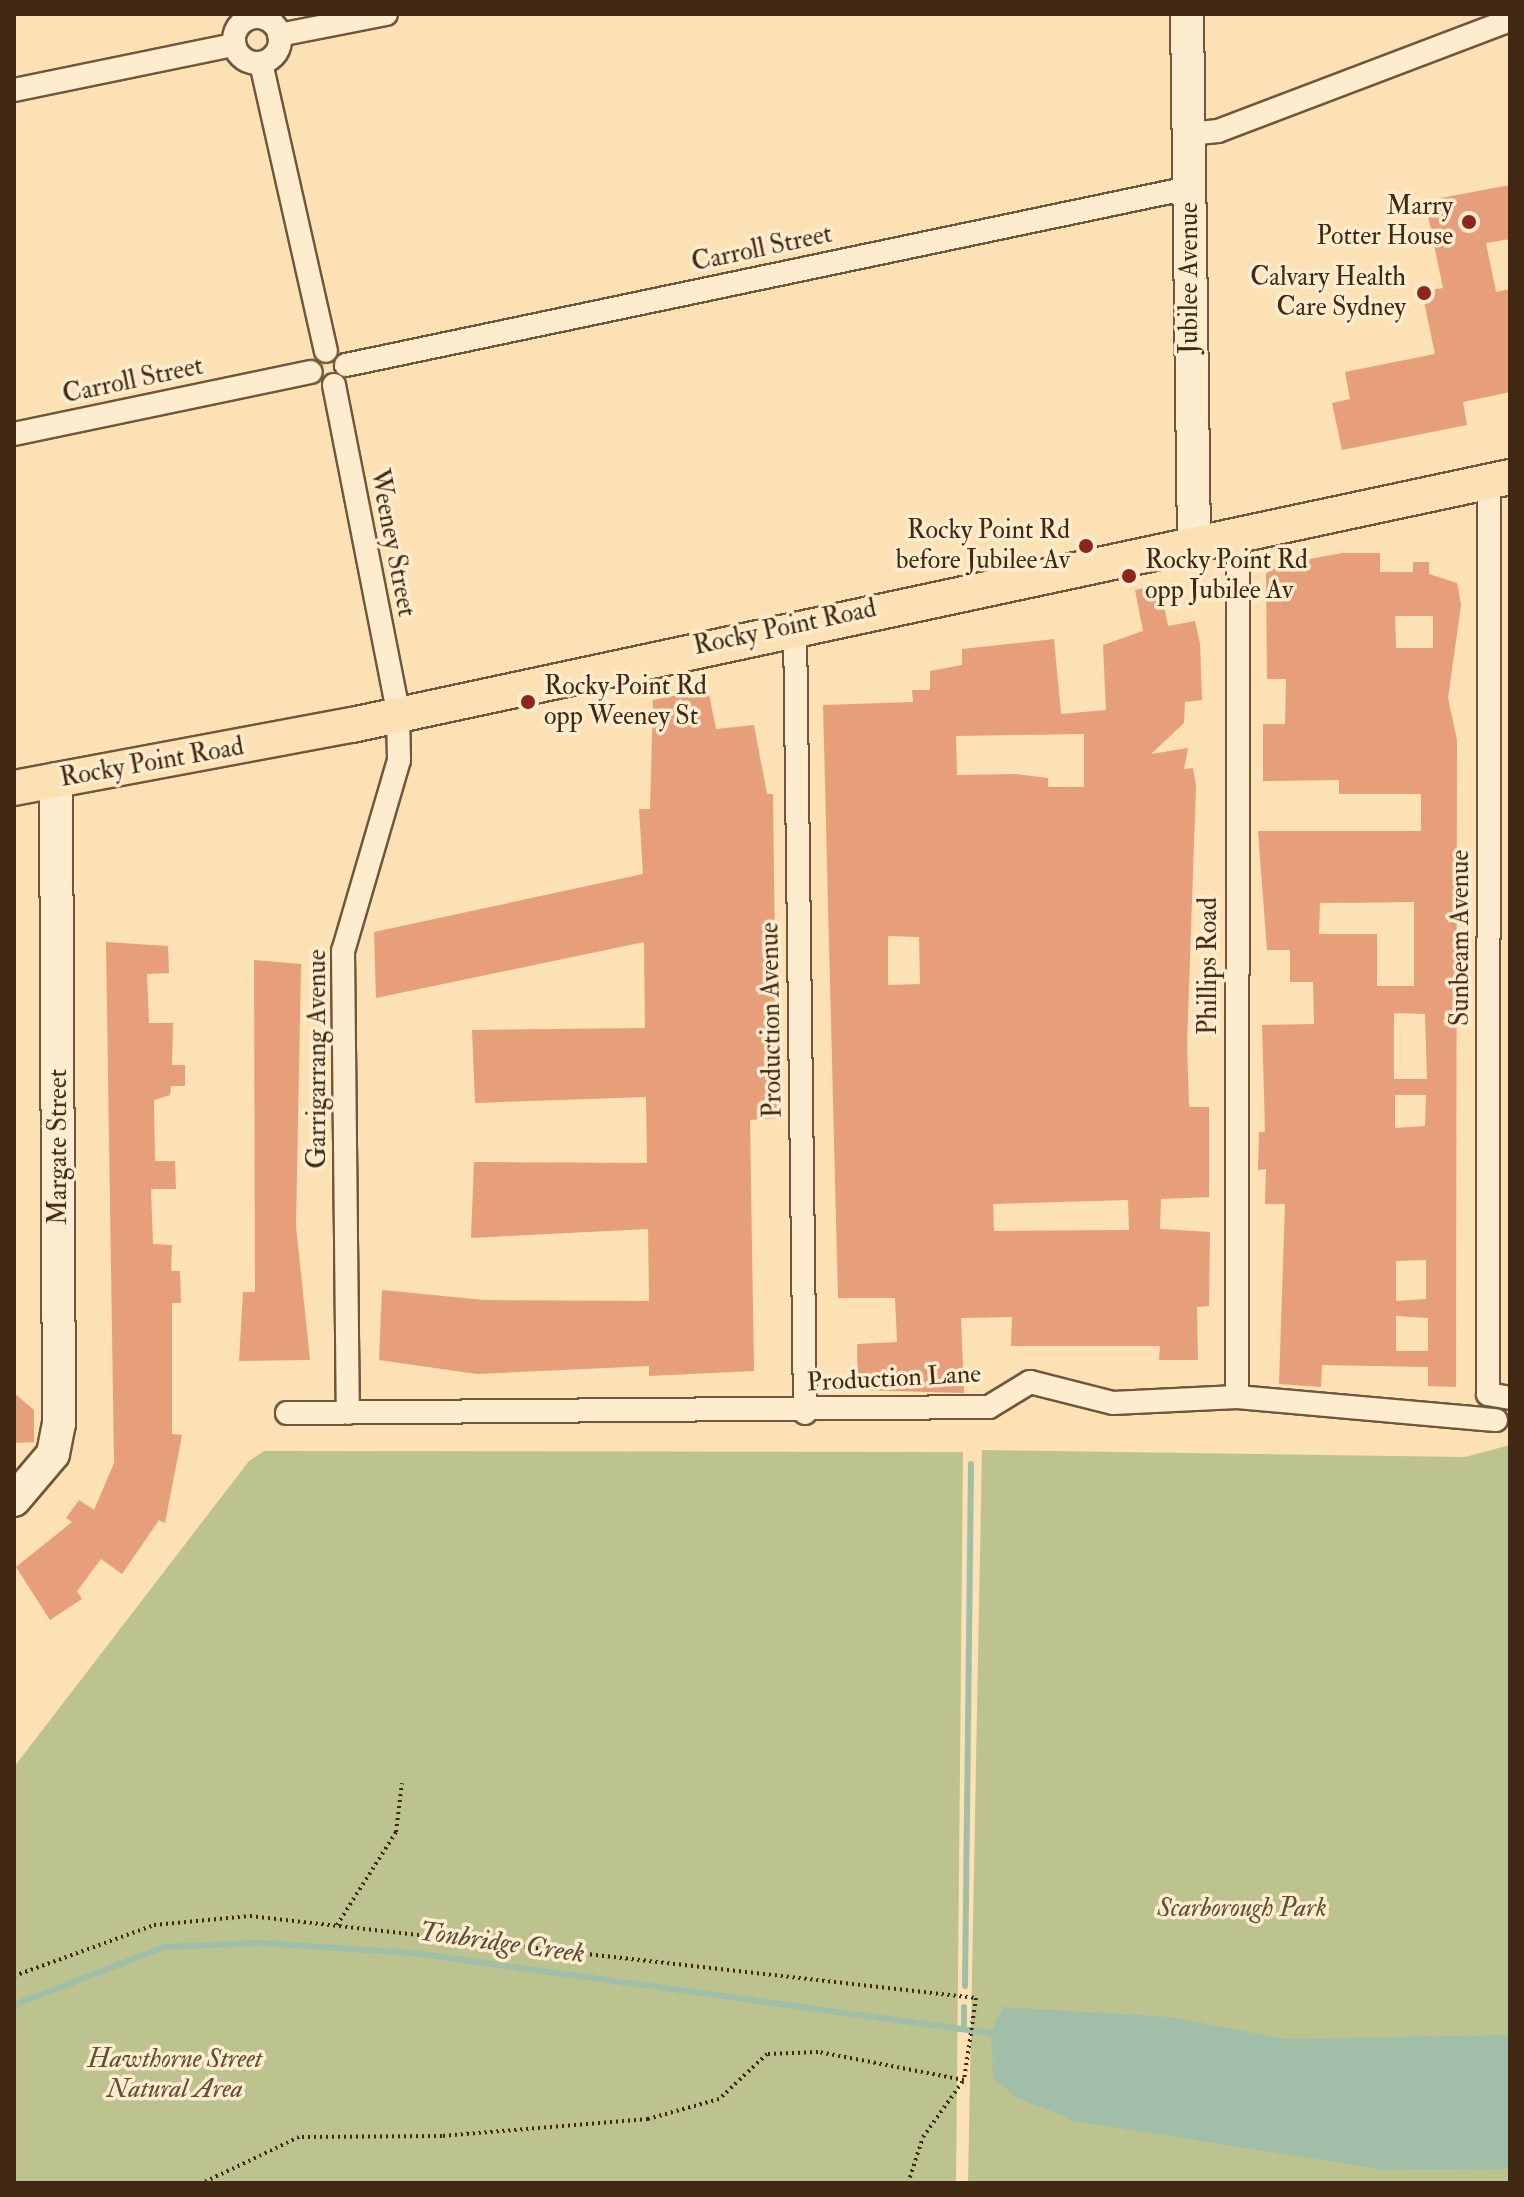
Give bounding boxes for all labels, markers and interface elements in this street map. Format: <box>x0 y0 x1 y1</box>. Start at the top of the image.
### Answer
place label: Marry Potter House <box>1316 191 1453 252</box>
street label: Jubilee Avenue <box>1174 202 1206 354</box>
marker: Marry Potter House <box>1460 213 1478 231</box>
street label: Carroll Street <box>689 219 835 279</box>
place label: Calvary Health Care Sydney <box>1250 262 1406 324</box>
marker: Calvary Health Care Sydney <box>1413 282 1435 304</box>
street label: Carroll Street <box>60 351 206 411</box>
street label: Weeney Street <box>362 467 422 619</box>
place label: Rocky Point Rd before Jubilee Av <box>896 515 1070 576</box>
marker: Rocky Point Rd before Jubilee Av <box>1077 537 1095 555</box>
place label: Rocky Point Rd opp Jubilee Av <box>1145 545 1308 606</box>
marker: Rocky Point Rd opp Jubilee Av <box>1120 567 1138 585</box>
street label: Rocky Point Road <box>691 593 879 663</box>
place label: Rocky Point Rd opp Weeney St <box>544 671 707 732</box>
marker: Rocky Point Rd opp Weeney St <box>519 693 537 711</box>
street label: Rocky Point Road <box>58 731 246 795</box>
street label: Sunbeam Avenue <box>1445 850 1477 1026</box>
street label: Phillips Road <box>1193 897 1225 1035</box>
street label: Production Avenue <box>755 922 789 1118</box>
street label: Garrigarrang Avenue <box>302 949 334 1169</box>
street label: Margate Street <box>43 1069 75 1225</box>
street label: Production Lane <box>806 1359 982 1399</box>
park label: Scarborough Park <box>1157 1893 1327 1925</box>
water label: Tonbridge Creek <box>417 1915 587 1971</box>
park label: Hawthorne Street Natural Area <box>88 2044 262 2106</box>

